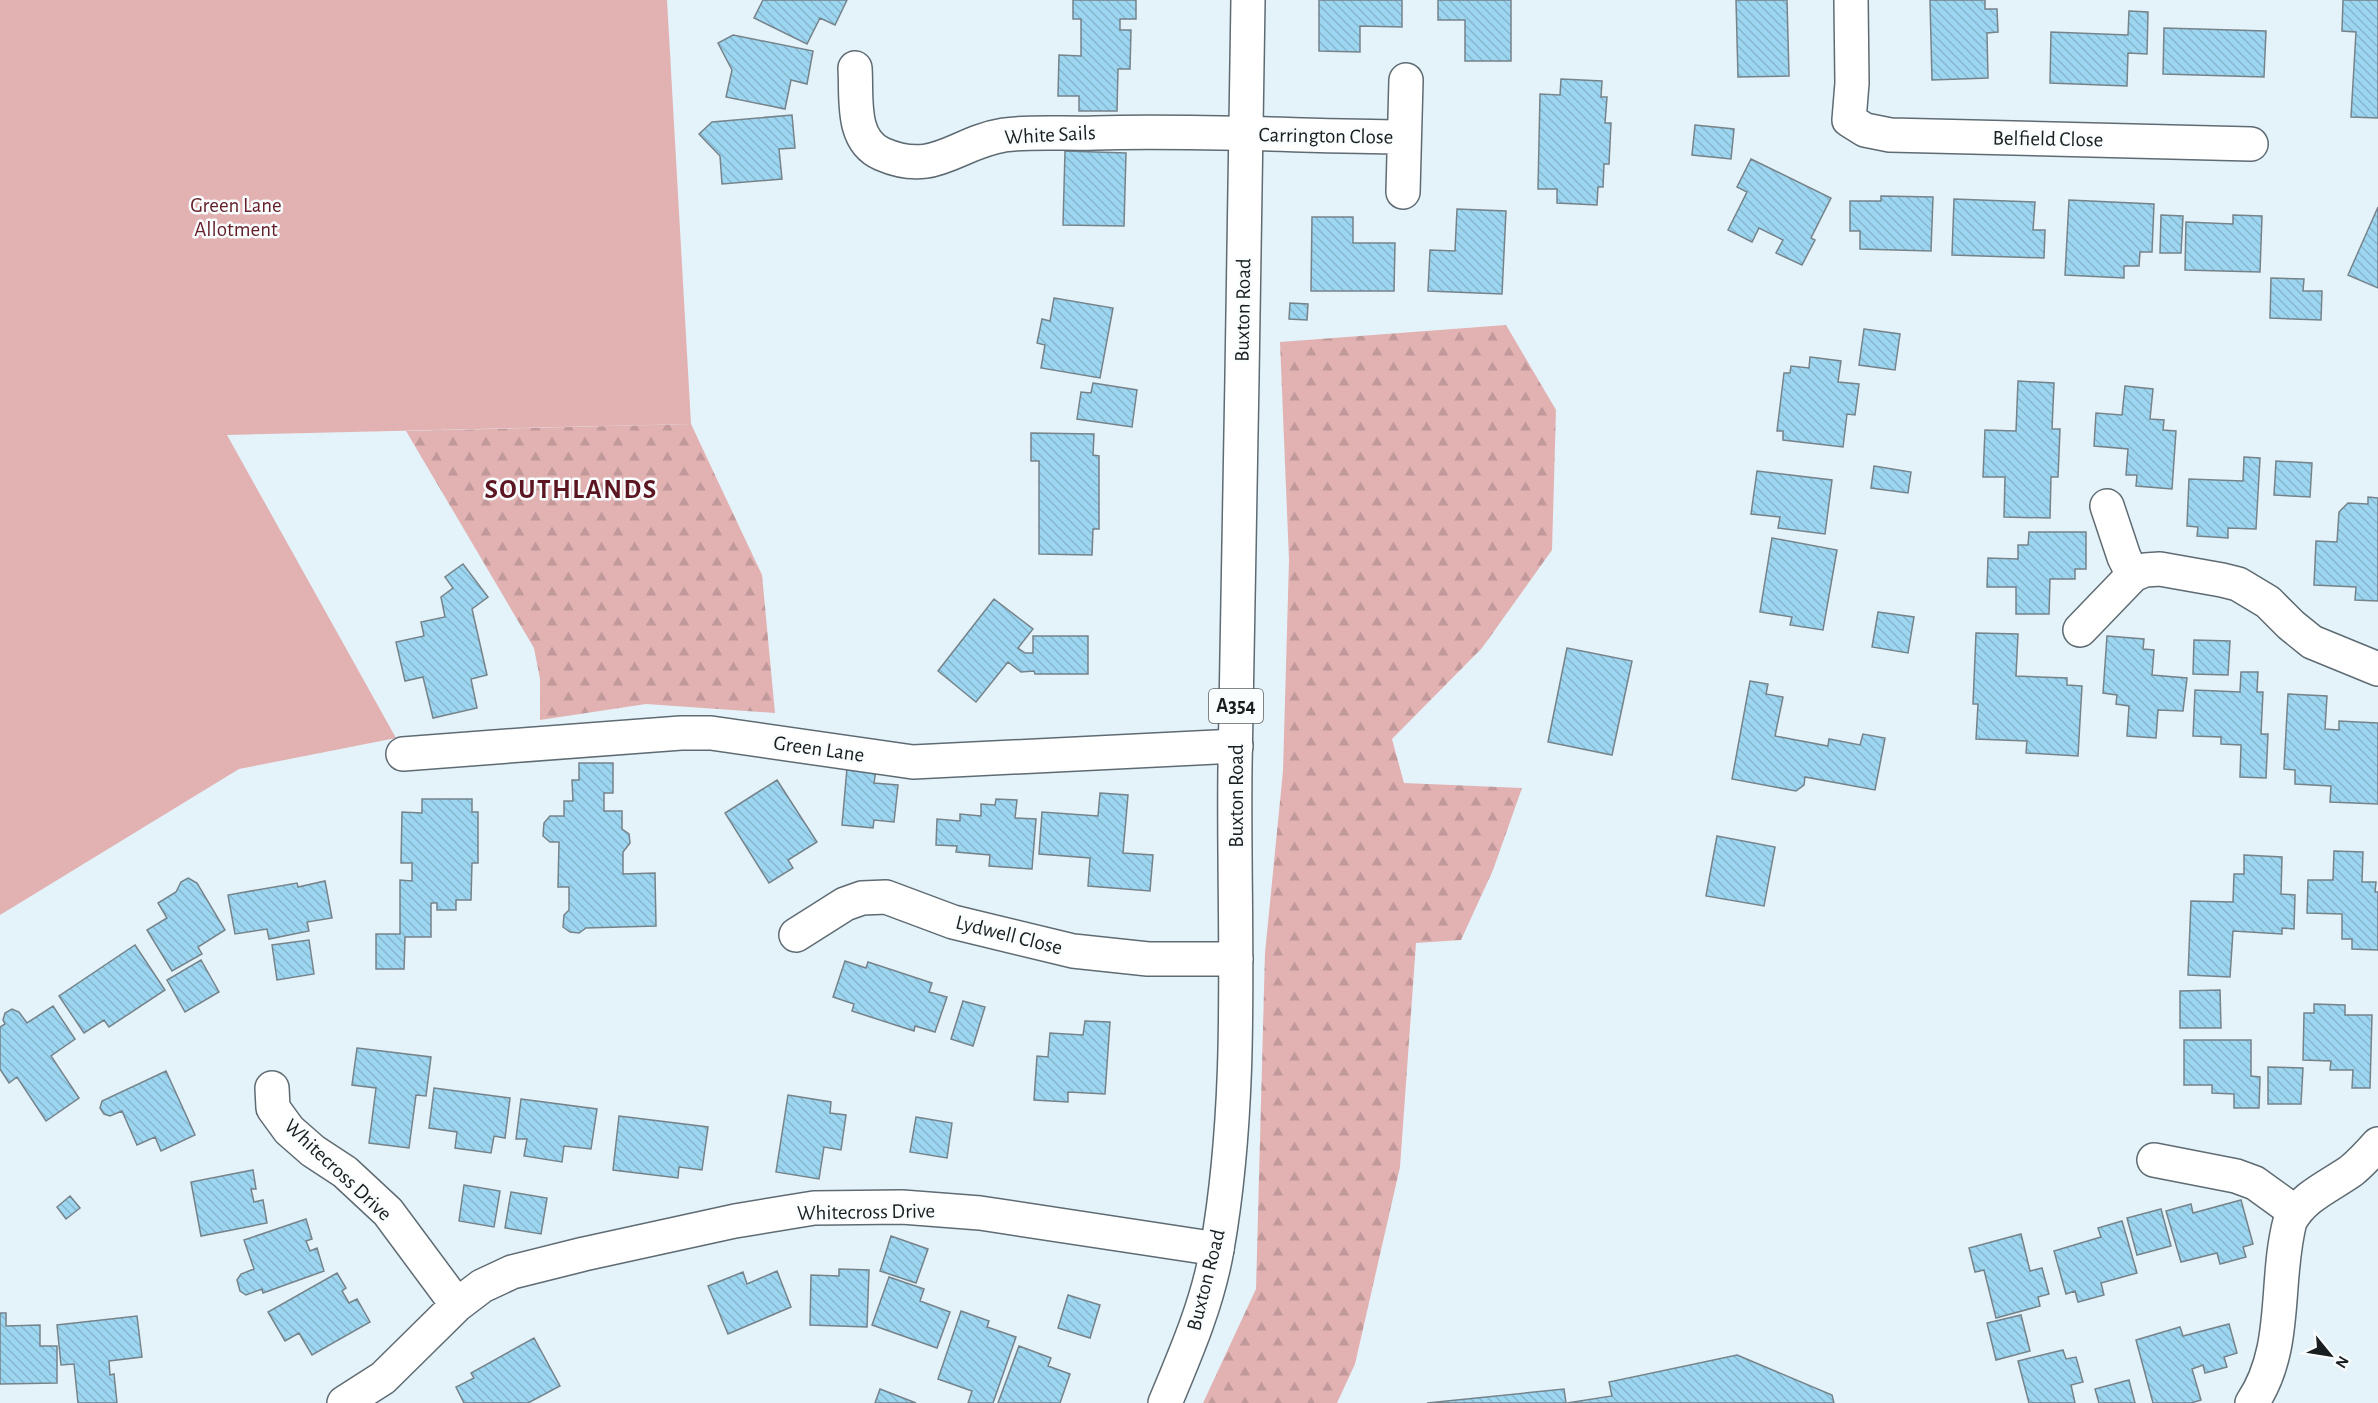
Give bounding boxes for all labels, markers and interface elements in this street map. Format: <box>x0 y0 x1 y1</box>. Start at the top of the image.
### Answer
street label: White Sails <box>1004 122 1096 148</box>
street label: Carrington Close <box>1258 124 1394 148</box>
street label: Belfield Close <box>1992 128 2104 150</box>
park label: Green Lane Allotment <box>190 195 282 240</box>
street label: Buxton Road <box>1232 258 1254 362</box>
district label: SOUTHLANDS <box>484 476 658 503</box>
road number: A354 <box>1209 689 1263 723</box>
street label: Green Lane <box>772 732 866 766</box>
street label: Buxton Road <box>1226 744 1247 848</box>
street label: Lydwell Close <box>954 912 1064 958</box>
street label: Whitecross Drive <box>280 1115 396 1225</box>
street label: Whitecross Drive <box>797 1200 935 1224</box>
street label: Buxton Road <box>1183 1227 1229 1333</box>
north arrow <box>2300 1325 2360 1385</box>
text: N <box>2332 1353 2352 1371</box>

